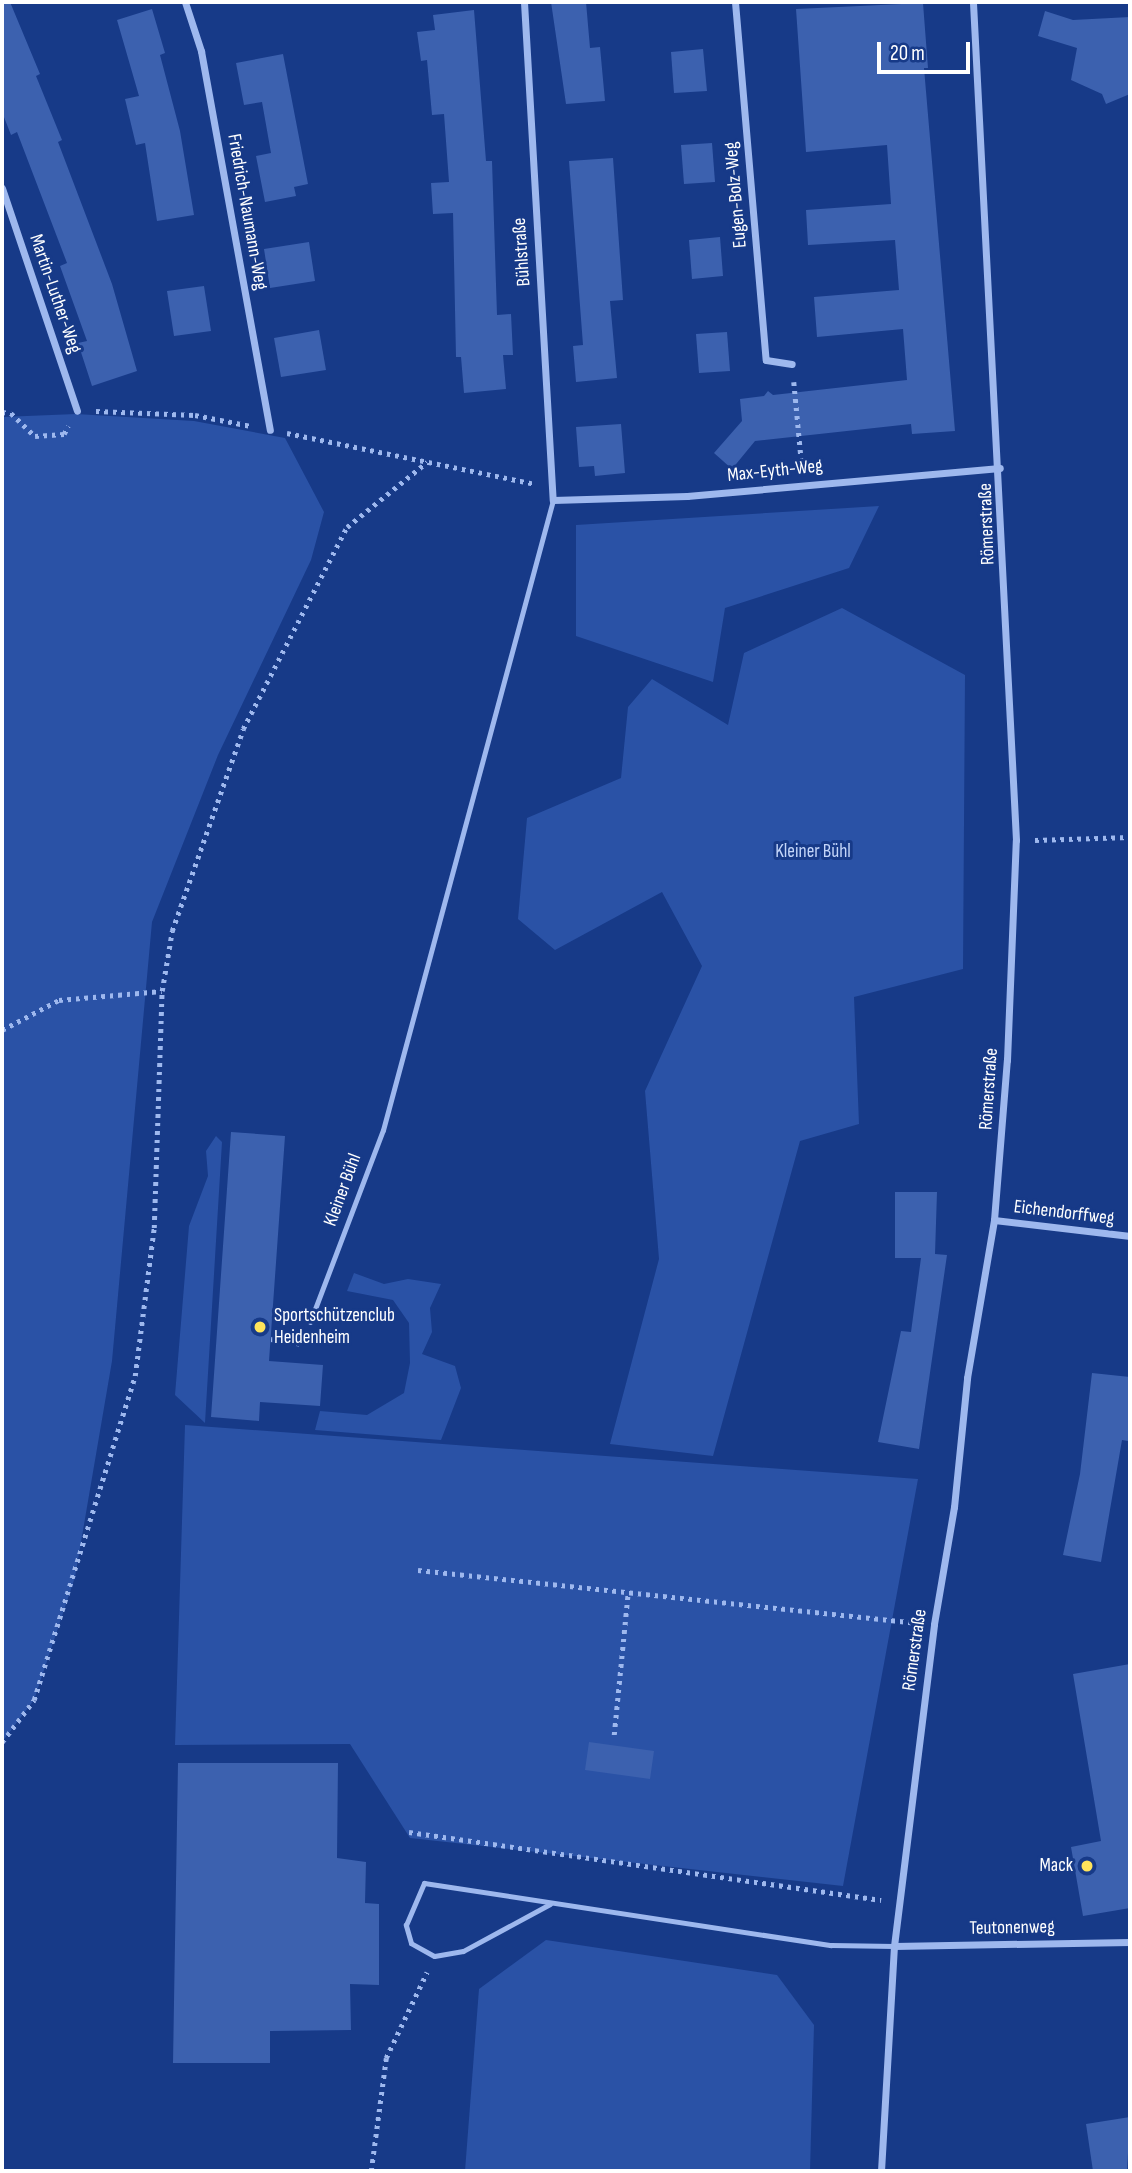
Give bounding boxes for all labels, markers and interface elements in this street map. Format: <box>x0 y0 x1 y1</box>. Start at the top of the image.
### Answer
scale bar <box>880 28 973 72</box>
text: 20 m <box>890 41 925 66</box>
street label: Friedrich-Naumann-Weg <box>222 132 272 292</box>
street label: Eugen-Bolz-Weg <box>720 141 752 249</box>
street label: Bühlstraße <box>508 217 536 287</box>
street label: Martin-Luther-Weg <box>24 231 86 357</box>
street label: Max-Eyth-Weg <box>726 455 824 487</box>
street label: Römerstraße <box>974 483 1000 565</box>
park label: Kleiner Bühl <box>775 841 851 863</box>
street label: Römerstraße <box>975 1047 1003 1131</box>
street label: Kleiner Bühl <box>319 1151 367 1229</box>
street label: Eichendorffweg <box>1012 1196 1116 1230</box>
place label: Sportschützenclub Heidenheim <box>274 1305 395 1349</box>
marker: Sportschützenclub Heidenheim <box>252 1319 268 1335</box>
street label: Römerstraße <box>898 1608 932 1692</box>
place label: Mack <box>1040 1855 1073 1877</box>
marker: Mack <box>1079 1858 1095 1874</box>
street label: Teutonenweg <box>969 1916 1055 1940</box>

